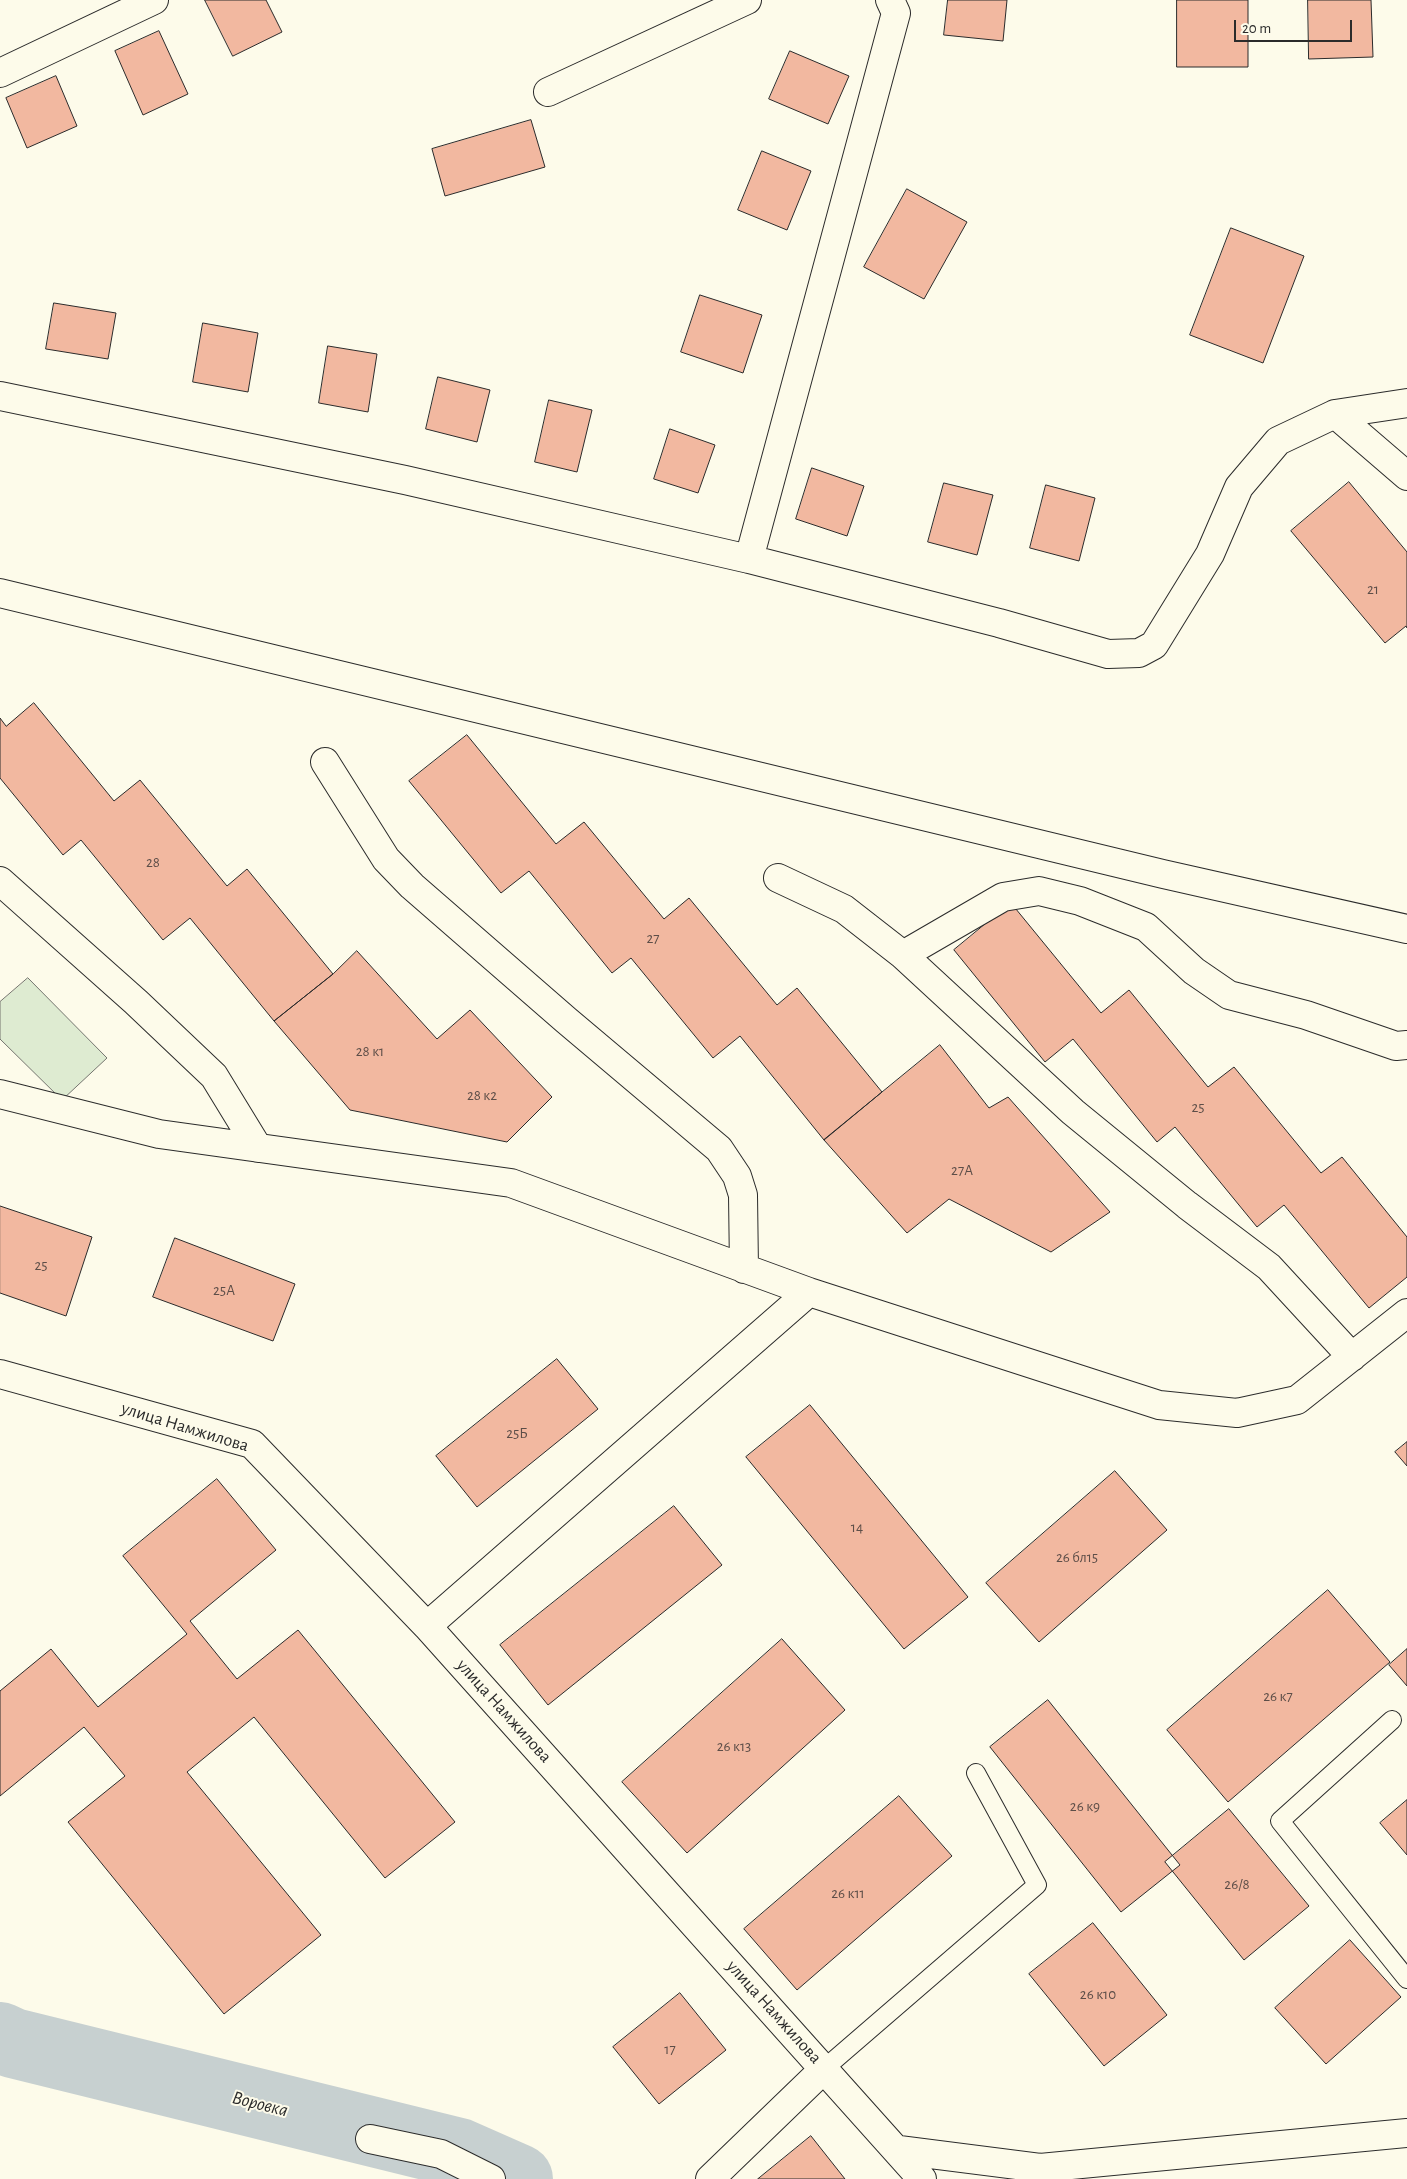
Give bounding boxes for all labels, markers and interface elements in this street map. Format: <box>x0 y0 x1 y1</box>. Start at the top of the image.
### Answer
scale bar <box>1237 10 1354 42</box>
text: 20 m <box>1242 21 1271 36</box>
house number: 21 <box>1367 580 1379 598</box>
house number: 28 <box>146 853 160 871</box>
house number: 27 <box>646 929 660 947</box>
house number: 28 к1 <box>356 1042 384 1060</box>
house number: 28 к2 <box>467 1086 497 1104</box>
house number: 25 <box>1191 1098 1205 1116</box>
house number: 27А <box>951 1161 973 1179</box>
house number: 25 <box>34 1256 48 1274</box>
house number: 25А <box>213 1281 235 1299</box>
street label: улица Намжилова <box>119 1397 251 1457</box>
house number: 25Б <box>506 1424 528 1442</box>
house number: 14 <box>851 1518 863 1536</box>
house number: 26 бл15 <box>1056 1548 1098 1566</box>
street label: улица Намжилова <box>452 1655 556 1767</box>
house number: 26 к7 <box>1263 1687 1293 1705</box>
house number: 26 к13 <box>717 1737 751 1755</box>
house number: 26 к9 <box>1070 1797 1100 1815</box>
house number: 26/8 <box>1224 1875 1250 1893</box>
house number: 26 к11 <box>831 1884 865 1902</box>
street label: улица Намжилова <box>722 1956 826 2068</box>
house number: 26 к10 <box>1080 1985 1116 2003</box>
house number: 17 <box>664 2040 676 2058</box>
water label: Воровка <box>230 2086 290 2122</box>

